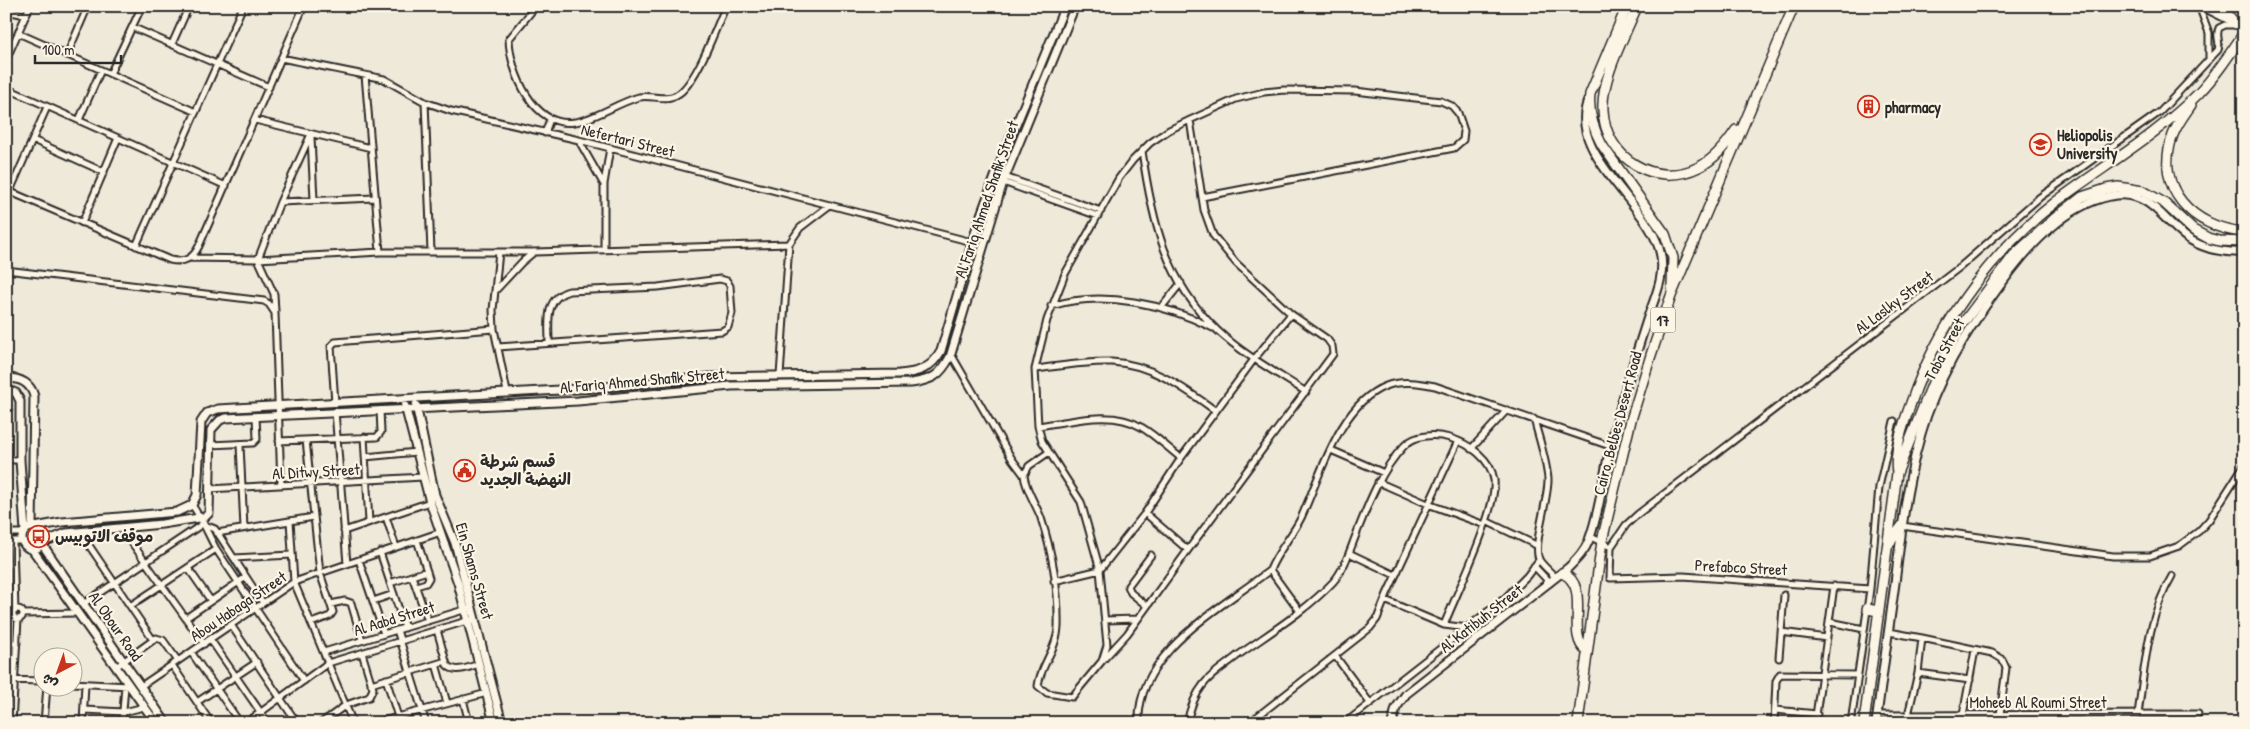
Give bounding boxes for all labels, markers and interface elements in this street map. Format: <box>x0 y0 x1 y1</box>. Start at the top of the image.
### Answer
scale bar <box>35 32 121 64</box>
text: 100 m <box>42 39 75 60</box>
building icon: pharmacy <box>1857 95 1881 119</box>
place label: pharmacy <box>1885 96 1941 119</box>
street label: Al Fariq Ahmed Shafik Street <box>949 117 1023 281</box>
street label: Nefertari Street <box>579 118 678 162</box>
place label: Heliopolis University <box>2057 124 2118 165</box>
school or university icon: Heliopolis University <box>2029 132 2053 156</box>
street label: Al Laslky Street <box>1850 265 1938 339</box>
road number: 17 <box>1650 308 1676 332</box>
street label: Taba Street <box>1918 314 1970 384</box>
street label: Cairo, Belbes Desert Road <box>1587 349 1647 497</box>
street label: Al Fariq Ahmed Shafik Street <box>559 362 726 398</box>
place label: قسم شرطة النهضة الجديد <box>480 450 571 490</box>
street label: Al Ditwy Street <box>272 458 361 484</box>
public building icon: قسم شرطة النهضة الجديد <box>452 458 476 482</box>
street label: Ein Shams Street <box>451 520 499 623</box>
bus stop icon: موقف الاتوبيس <box>27 524 51 548</box>
place label: موقف الاتوبيس <box>55 525 153 547</box>
street label: Prefabco Street <box>1694 554 1788 580</box>
street label: Abou Habaga Street <box>185 565 291 646</box>
street label: Al Katibuh Street <box>1435 578 1528 657</box>
street label: Al Obour Road <box>84 587 148 665</box>
street label: Al Aabd Street <box>351 595 438 641</box>
north arrow <box>32 646 82 696</box>
text: ش <box>37 670 61 694</box>
street label: Moheeb Al Roumi Street <box>1970 691 2107 713</box>

